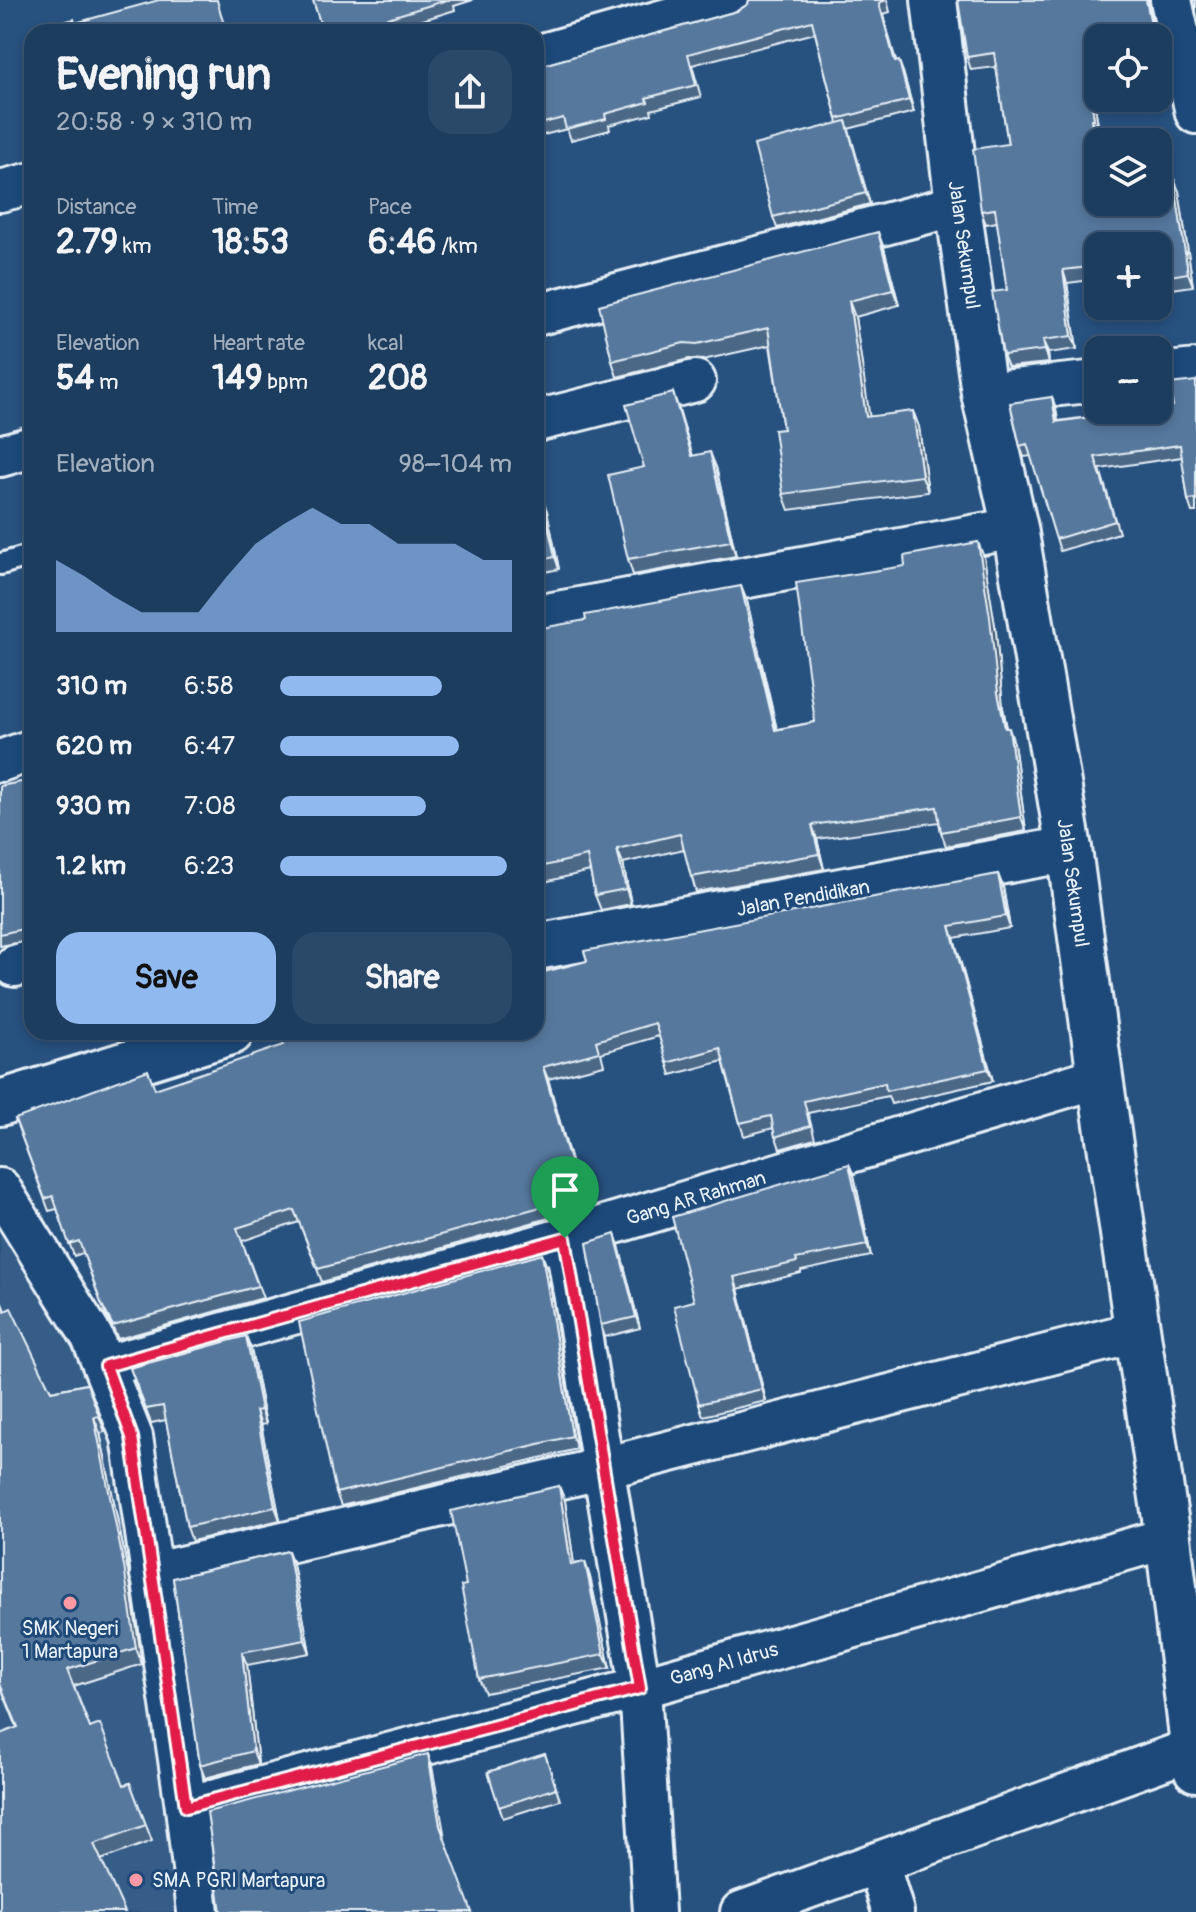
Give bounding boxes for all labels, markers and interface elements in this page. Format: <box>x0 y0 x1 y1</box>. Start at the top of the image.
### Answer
map controls <box>1084 24 1172 424</box>
button: locate <box>1084 24 1172 112</box>
text: Evening run <box>56 48 271 103</box>
button: share <box>428 50 512 134</box>
text: 20:58 · 9 × 310 m <box>56 106 252 138</box>
button: layers <box>1084 128 1172 216</box>
street label: Jalan Sekumpul <box>943 179 985 311</box>
text: Distance <box>56 193 136 221</box>
text: Time <box>212 193 258 221</box>
text: Pace <box>368 193 412 221</box>
text: 2.79 <box>56 221 118 264</box>
text: 18:53 <box>212 221 289 264</box>
text: 6:46 <box>368 221 436 264</box>
text: km <box>118 232 151 260</box>
text: /km <box>436 232 478 260</box>
button: + <box>1084 232 1172 320</box>
text: Elevation <box>56 329 140 357</box>
text: Heart rate <box>212 329 305 357</box>
text: kcal <box>368 329 404 357</box>
button: − <box>1084 336 1172 424</box>
text: 54 <box>56 357 94 400</box>
text: 149 <box>212 357 263 400</box>
text: 208 <box>368 357 427 400</box>
text: m <box>94 368 118 396</box>
text: bpm <box>263 368 308 396</box>
text: Elevation <box>56 448 155 480</box>
text: 98–104 m <box>398 448 512 480</box>
text: 310 m <box>56 670 127 702</box>
text: 6:58 <box>184 670 233 702</box>
text: 620 m <box>56 730 132 762</box>
text: 6:47 <box>184 730 235 762</box>
text: 930 m <box>56 790 130 822</box>
text: 7:08 <box>184 790 236 822</box>
street label: Jalan Sekumpul <box>1052 817 1094 949</box>
text: 1.2 km <box>56 850 126 882</box>
text: 6:23 <box>184 850 234 882</box>
street label: Jalan Pendidikan <box>734 874 872 922</box>
button: Save <box>56 932 276 1024</box>
button: Share <box>292 932 512 1024</box>
pin <box>531 1156 599 1238</box>
street label: Gang AR Rahman <box>623 1165 769 1231</box>
icon: arrive <box>543 1168 587 1212</box>
marker: SMK Negeri 1 Martapura <box>61 1594 79 1612</box>
place label: SMK Negeri 1 Martapura <box>22 1616 118 1664</box>
street label: Gang Al Idrus <box>667 1637 781 1691</box>
place label: SMA PGRI Martapura <box>152 1868 325 1893</box>
marker: SMA PGRI Martapura <box>127 1871 145 1889</box>

